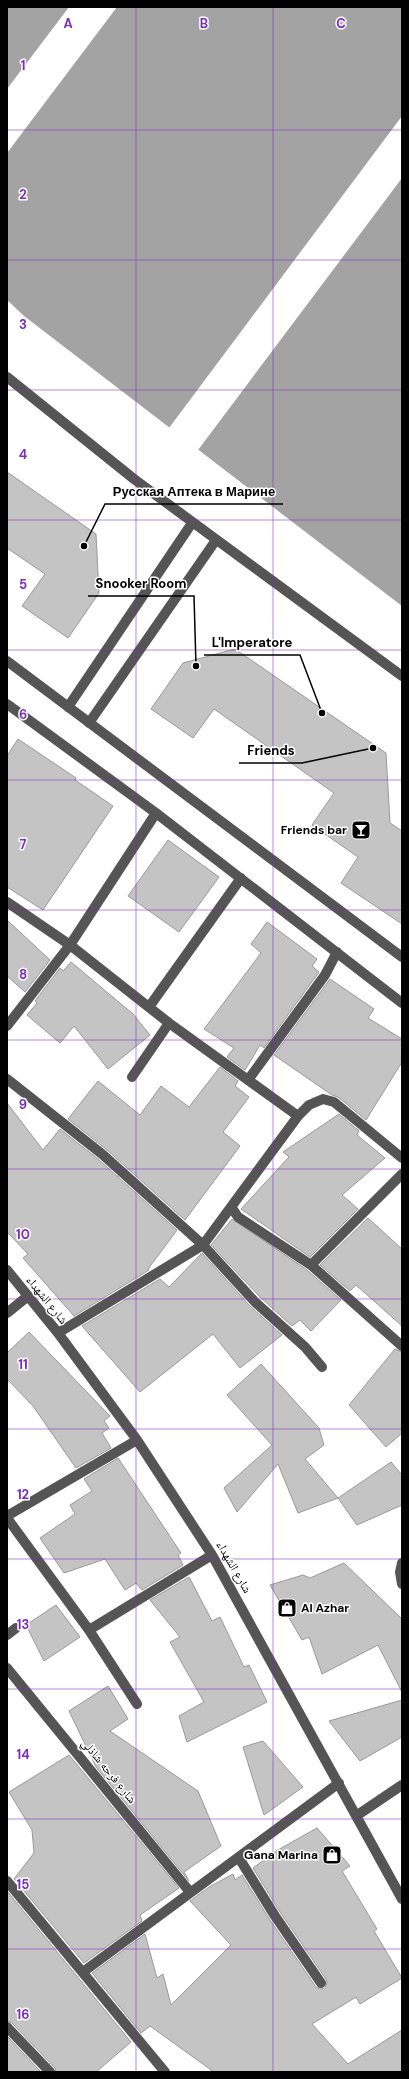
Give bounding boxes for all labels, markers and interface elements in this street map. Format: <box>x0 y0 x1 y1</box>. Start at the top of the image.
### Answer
text: A <box>63 15 73 32</box>
text: B <box>200 15 208 32</box>
text: C <box>336 15 346 32</box>
text: 1 <box>21 57 25 74</box>
text: 2 <box>19 186 27 203</box>
text: 3 <box>19 316 27 333</box>
text: 4 <box>19 446 27 463</box>
callout: Русская Аптека в Марине <box>105 479 283 504</box>
text: Русская Аптека в Марине <box>113 483 275 500</box>
callout: Snooker Room <box>88 571 194 596</box>
text: Snooker Room <box>96 575 186 592</box>
text: 5 <box>19 576 27 593</box>
callout: L'Imperatore <box>204 630 300 655</box>
text: L'Imperatore <box>212 634 292 651</box>
text: 6 <box>19 706 27 723</box>
callout: Friends <box>239 738 302 763</box>
text: Friends <box>247 742 295 759</box>
bar icon: Friends bar <box>350 819 372 841</box>
place label: Friends bar <box>281 822 347 838</box>
text: 7 <box>20 836 27 853</box>
text: 8 <box>19 966 27 983</box>
text: 9 <box>19 1096 27 1113</box>
text: 10 <box>16 1226 30 1243</box>
street label: شارع الشهداء <box>23 1273 71 1328</box>
text: 11 <box>18 1356 28 1373</box>
text: 12 <box>17 1486 29 1503</box>
street label: شارع الشهداء <box>213 1538 255 1596</box>
shop icon: Al Azhar <box>276 1597 298 1619</box>
place label: Al Azhar <box>301 1600 349 1616</box>
text: 13 <box>17 1616 29 1633</box>
street label: شارع فرحه شاذلي <box>76 1735 140 1808</box>
text: 14 <box>16 1746 30 1763</box>
shop icon: Gana Marina <box>321 1844 343 1866</box>
place label: Gana Marina <box>244 1847 318 1863</box>
text: 15 <box>17 1876 29 1893</box>
text: 16 <box>17 2006 29 2023</box>

